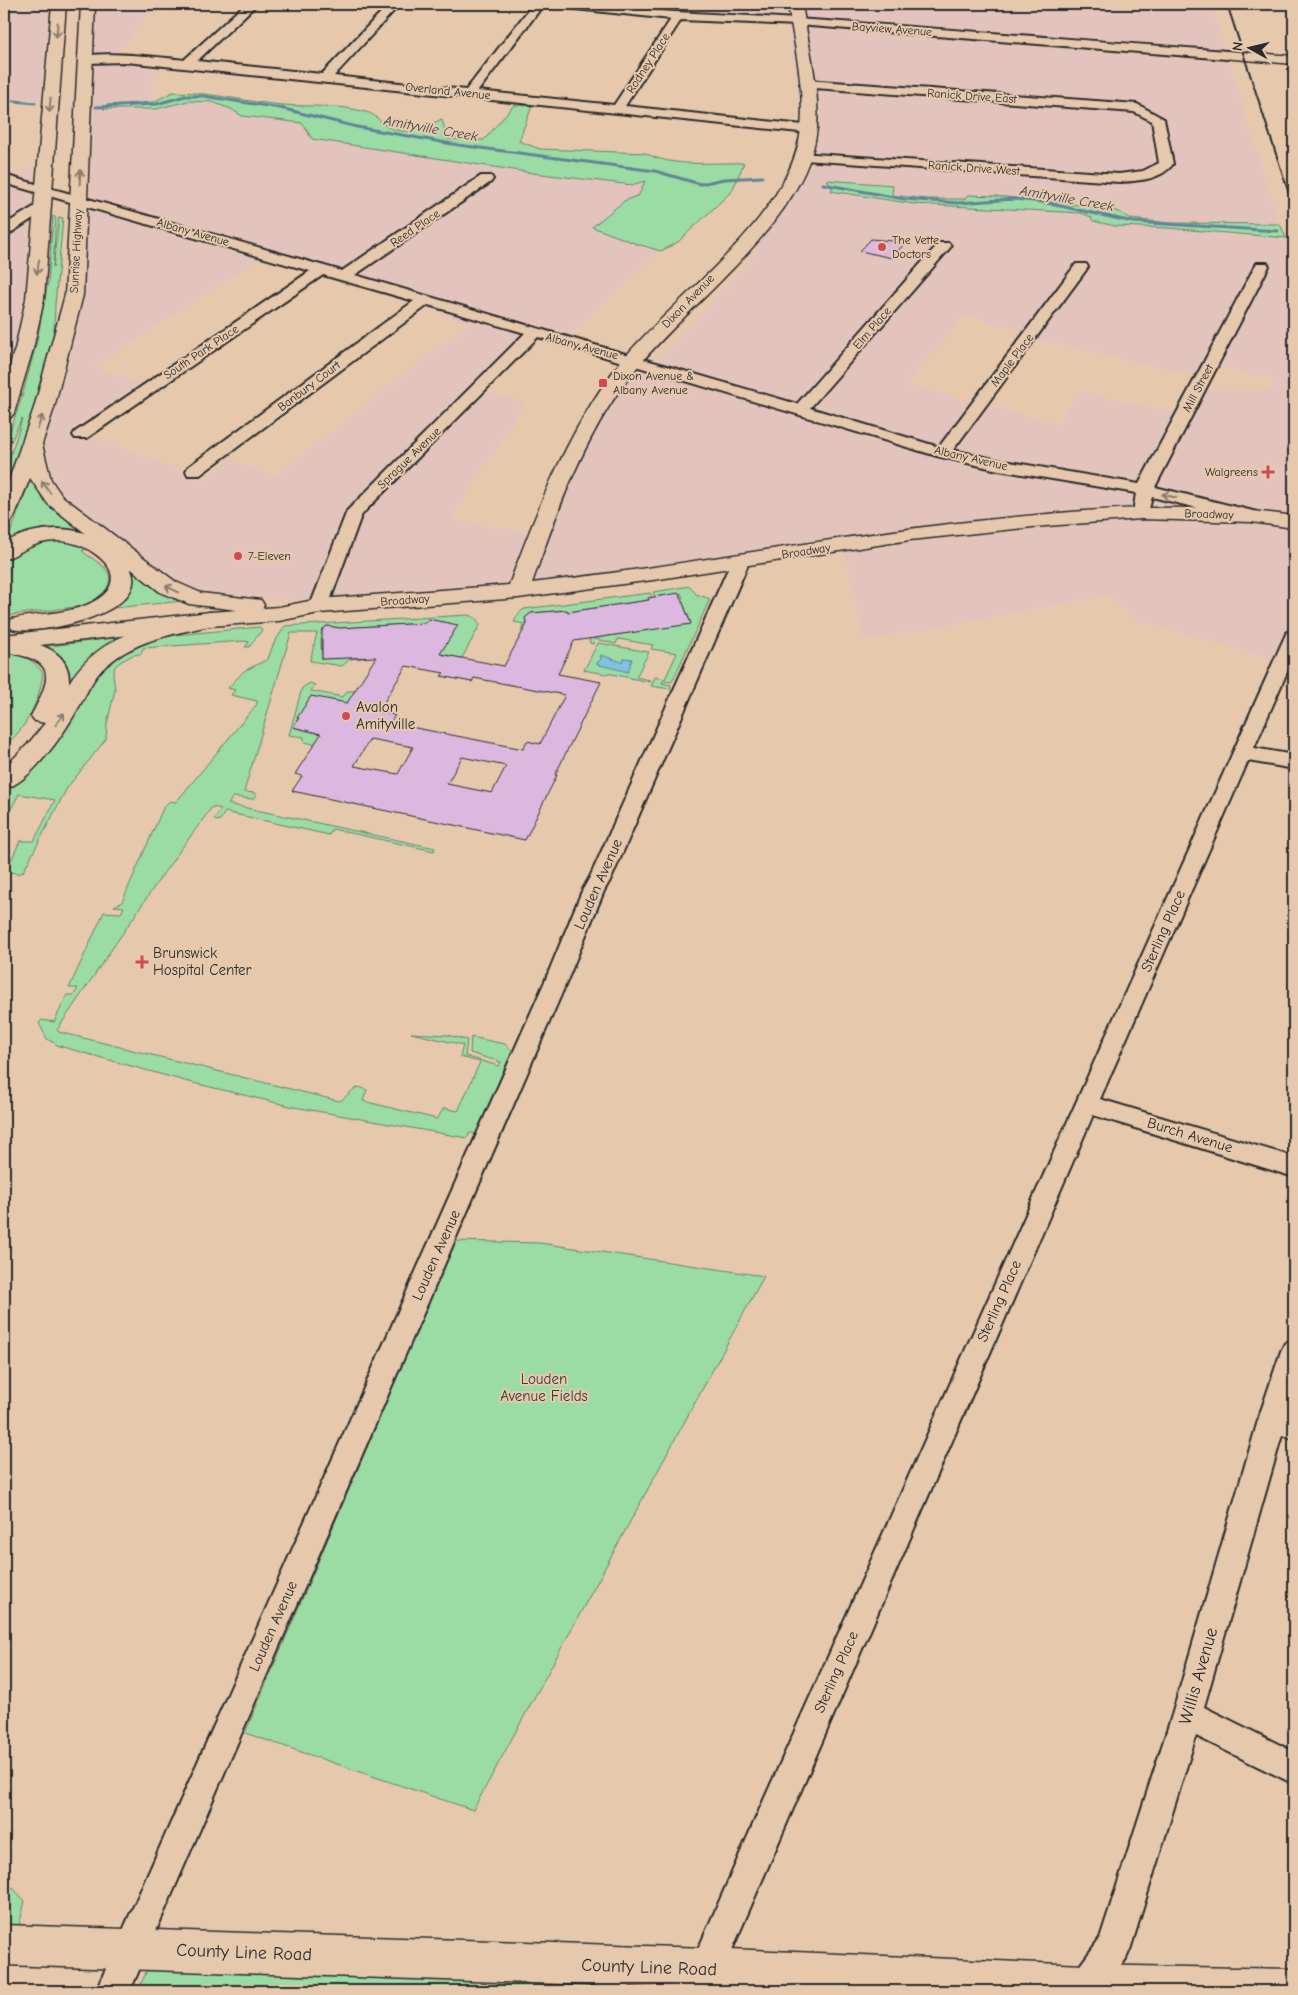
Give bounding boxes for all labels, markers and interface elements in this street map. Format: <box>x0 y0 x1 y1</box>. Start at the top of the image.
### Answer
street label: Bayview Avenue <box>851 19 933 39</box>
one-way arrow <box>52 22 61 38</box>
north arrow <box>1226 22 1276 72</box>
street label: Rodney Place <box>623 30 673 96</box>
text: N <box>1229 41 1247 52</box>
street label: Overland Avenue <box>405 80 491 102</box>
street label: Ranick Drive East <box>927 86 1018 106</box>
one-way arrow <box>46 97 55 113</box>
water label: Amityville Creek <box>382 112 479 145</box>
street label: Ranick Drive West <box>928 158 1021 178</box>
one-way arrow <box>75 169 84 185</box>
water label: Amityville Creek <box>1018 182 1115 215</box>
street label: Reed Place <box>388 206 442 250</box>
street label: Sunrise Highway <box>67 208 85 294</box>
street label: Albany Avenue <box>155 215 231 249</box>
place label: The Vette Doctors <box>892 233 939 261</box>
marker: The Vette Doctors <box>876 241 888 253</box>
one-way arrow <box>33 259 43 275</box>
street label: Dixon Avenue <box>659 271 717 331</box>
street label: Elm Place <box>850 304 894 352</box>
street label: South Park Place <box>161 322 241 382</box>
street label: Albany Avenue <box>544 330 620 362</box>
street label: Maple Place <box>988 331 1036 389</box>
street label: Banbury Court <box>275 358 344 414</box>
street label: Mill Street <box>1180 361 1217 414</box>
place label: Dixon Avenue & Albany Avenue <box>613 369 694 397</box>
marker: Dixon Avenue & Albany Avenue <box>597 377 609 389</box>
one-way arrow <box>35 414 45 430</box>
street label: Sprague Avenue <box>374 424 444 492</box>
street label: Albany Avenue <box>933 443 1009 473</box>
place label: Walgreens <box>1205 465 1258 479</box>
marker: Walgreens <box>1262 466 1274 478</box>
one-way arrow <box>41 480 51 494</box>
one-way arrow <box>1162 491 1178 500</box>
street label: Broadway <box>1184 506 1235 522</box>
street label: Broadway <box>780 540 832 562</box>
place label: 7-Eleven <box>248 549 291 563</box>
marker: 7-Eleven <box>232 550 244 562</box>
one-way arrow <box>165 584 180 594</box>
street label: Broadway <box>380 591 431 609</box>
place label: Avalon Amityville <box>356 698 416 733</box>
marker: Avalon Amityville <box>340 710 352 722</box>
one-way arrow <box>55 712 65 726</box>
street label: Louden Avenue <box>570 835 626 932</box>
street label: Sterling Place <box>1137 887 1189 975</box>
place label: Brunswick Hospital Center <box>153 944 252 979</box>
marker: Brunswick Hospital Center <box>135 955 149 969</box>
street label: Burch Avenue <box>1145 1113 1235 1157</box>
street label: Louden Avenue <box>408 1206 464 1303</box>
street label: Sterling Place <box>973 1257 1025 1345</box>
park label: Louden Avenue Fields <box>500 1370 588 1405</box>
street label: Louden Avenue <box>245 1577 301 1674</box>
street label: Willis Avenue <box>1175 1625 1222 1727</box>
street label: Sterling Place <box>810 1628 862 1716</box>
street label: County Line Road <box>176 1940 312 1965</box>
street label: County Line Road <box>581 1955 717 1980</box>

